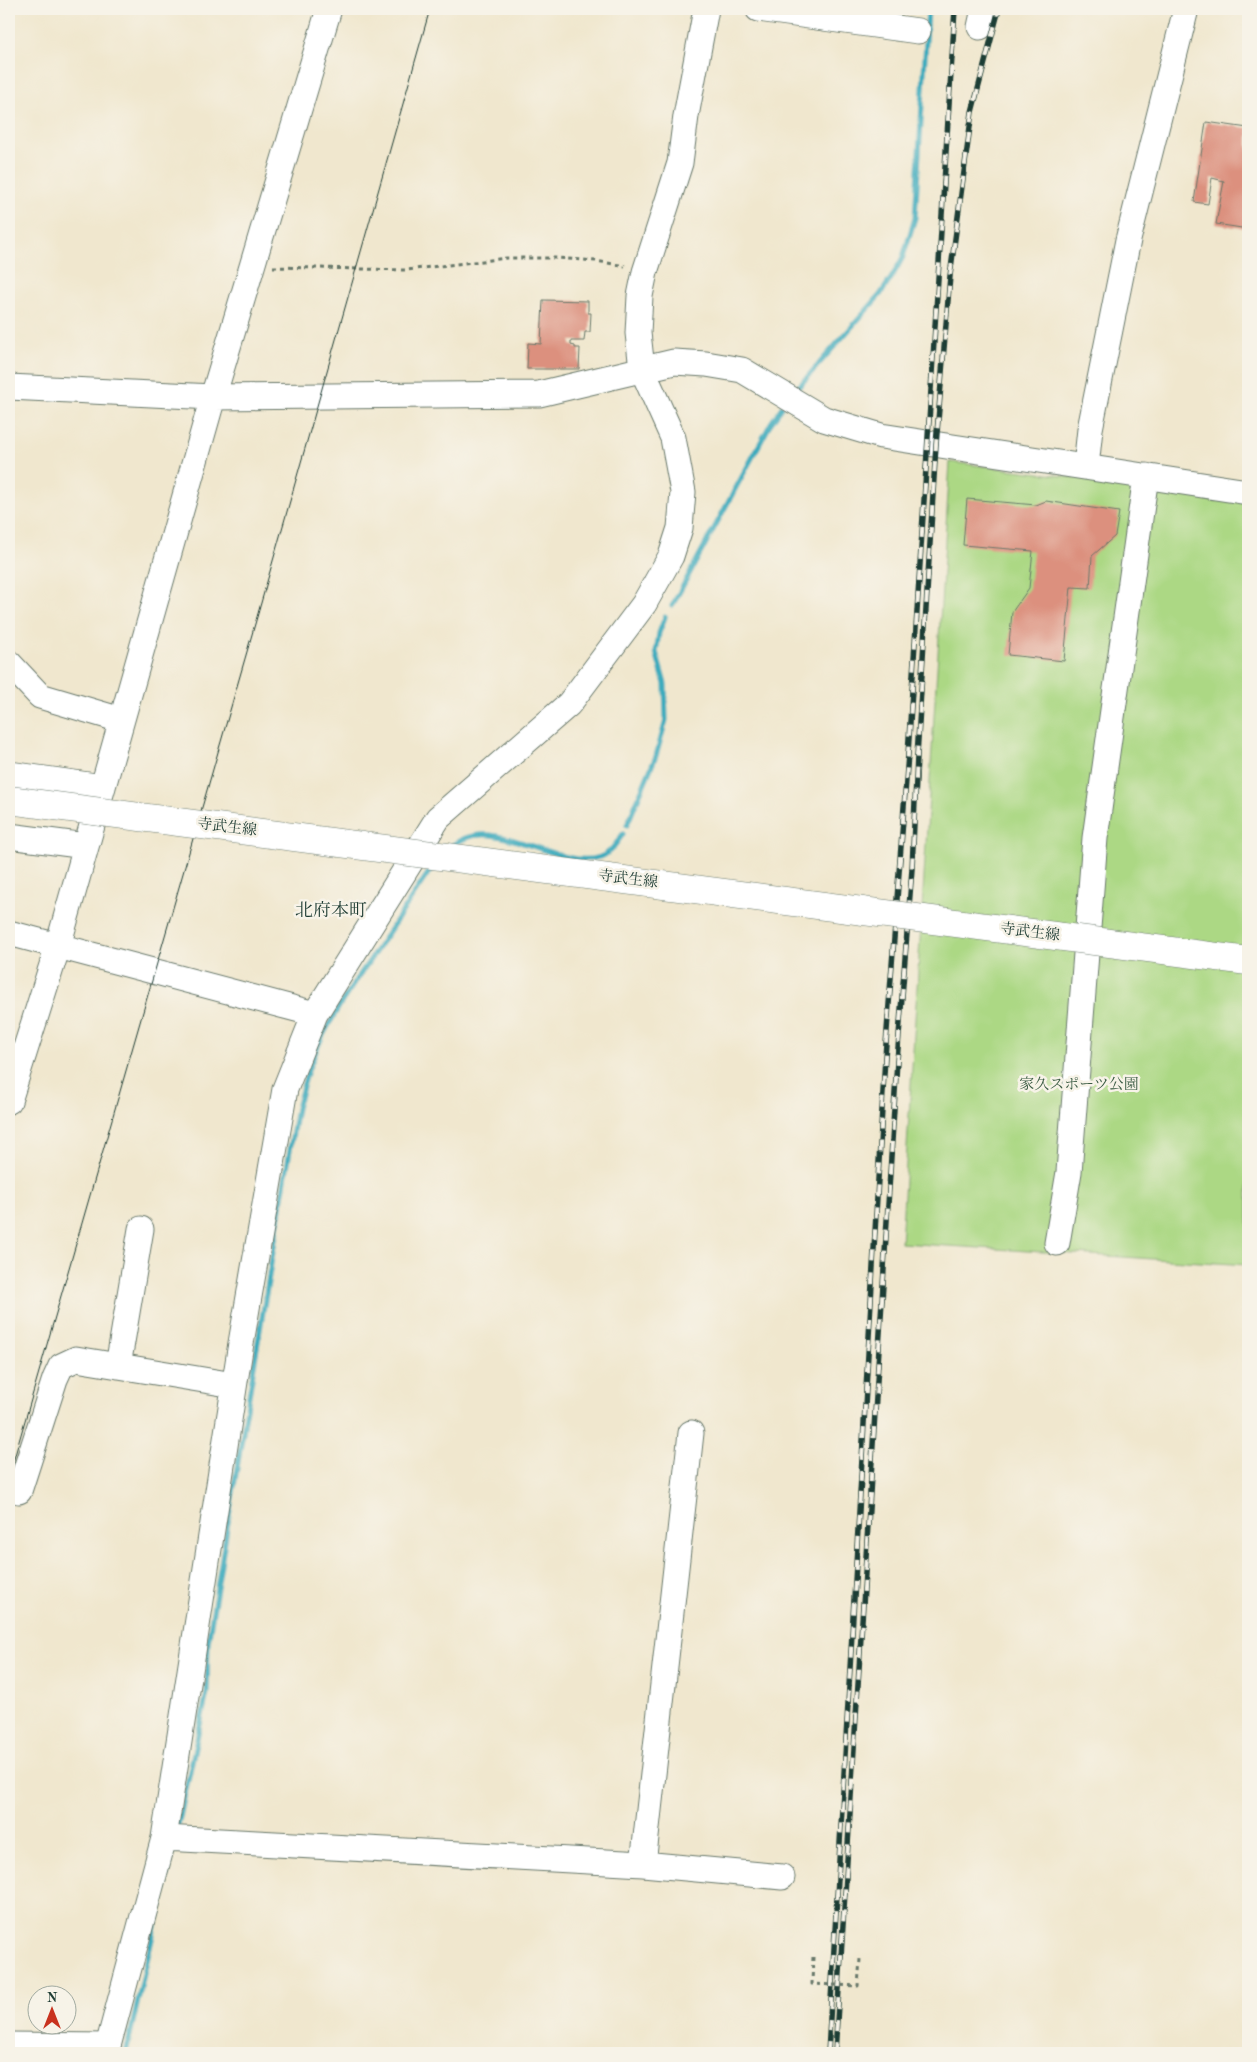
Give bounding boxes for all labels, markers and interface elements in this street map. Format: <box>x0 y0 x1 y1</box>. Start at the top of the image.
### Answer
street label: 寺武生線 <box>196 815 258 839</box>
street label: 寺武生線 <box>597 867 659 891</box>
district label: 北府本町 <box>295 900 367 920</box>
street label: 寺武生線 <box>999 920 1061 944</box>
park label: 家久スポーツ公園 <box>1019 1076 1139 1093</box>
north arrow <box>28 1984 78 2034</box>
text: N <box>47 1991 58 2005</box>

